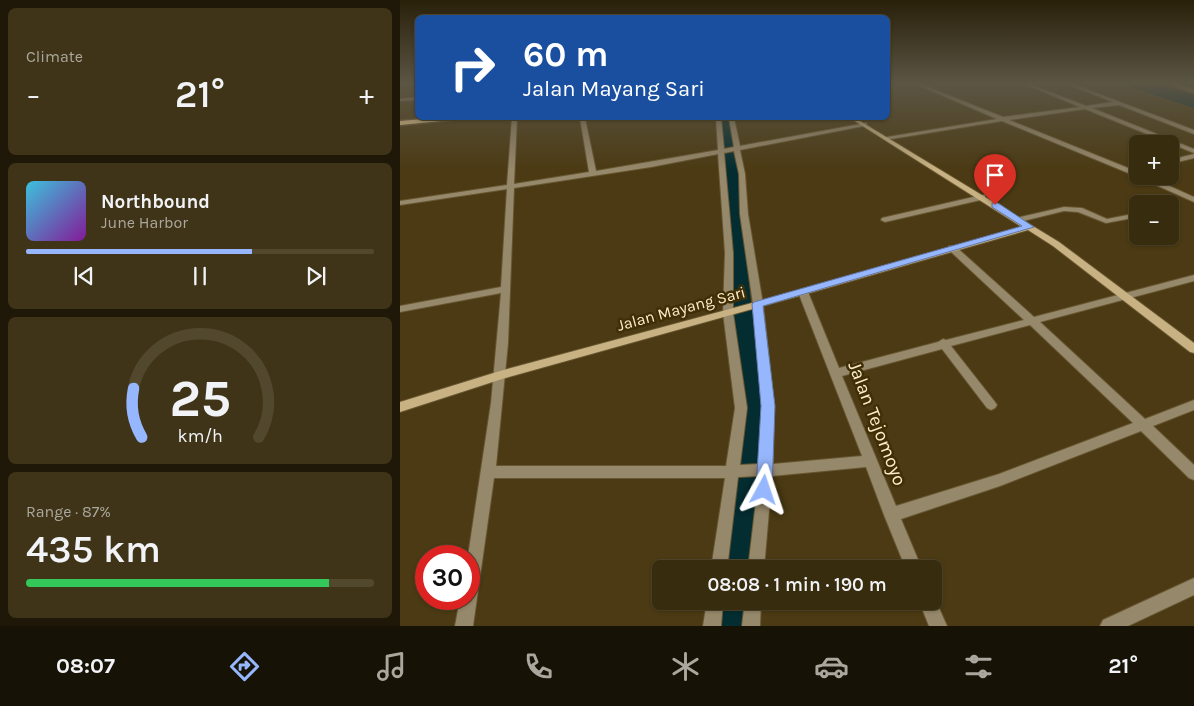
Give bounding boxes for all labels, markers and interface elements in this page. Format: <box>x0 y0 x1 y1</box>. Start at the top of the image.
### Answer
text: 60 m <box>523 34 608 75</box>
icon: right <box>440 35 505 100</box>
text: Climate <box>26 47 83 66</box>
text: 21° <box>175 72 225 117</box>
text: Jalan Mayang Sari <box>523 76 705 102</box>
text: − <box>26 78 41 111</box>
text: + <box>359 78 374 111</box>
map controls <box>1129 135 1179 245</box>
button: + <box>1129 135 1179 185</box>
pin <box>974 154 1016 205</box>
icon: arrive <box>981 161 1009 189</box>
text: Northbound <box>101 191 210 213</box>
button: − <box>1129 195 1179 245</box>
text: June Harbor <box>101 213 188 232</box>
icon: previous <box>70 262 98 290</box>
icon: pause <box>186 262 214 290</box>
icon: next <box>302 262 330 290</box>
street label: Jalan Mayang Sari <box>615 282 747 335</box>
street label: Jalan Tejomoyo <box>843 358 911 489</box>
text: 25 <box>169 368 231 429</box>
text: km/h <box>177 426 223 447</box>
position arrow <box>737 463 789 515</box>
text: Range · 87% <box>26 502 111 521</box>
text: 435 km <box>26 527 161 572</box>
speed limit sign: 30 <box>415 545 480 610</box>
text: 08:08 · 1 min · 190 m <box>707 574 887 596</box>
icon: directions <box>227 649 262 684</box>
icon: music <box>374 649 409 684</box>
icon: phone <box>521 649 556 684</box>
icon: climate <box>668 649 703 684</box>
icon: car <box>814 649 849 684</box>
icon: filters <box>961 649 996 684</box>
text: 08:07 <box>56 653 115 679</box>
text: 21° <box>1108 653 1138 679</box>

